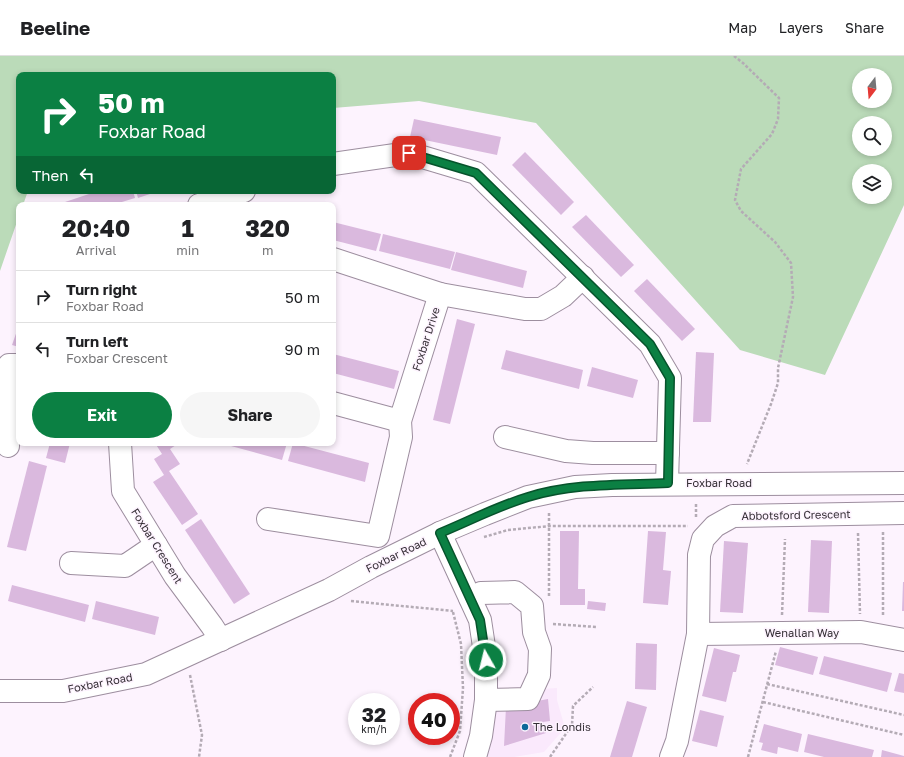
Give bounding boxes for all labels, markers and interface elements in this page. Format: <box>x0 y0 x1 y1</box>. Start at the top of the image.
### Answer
text: Beeline <box>20 16 90 39</box>
text: Map <box>728 19 757 36</box>
text: Layers <box>779 19 823 36</box>
text: Share <box>845 19 884 36</box>
north arrow <box>852 68 892 108</box>
map controls <box>852 68 892 204</box>
text: 50 m <box>98 86 165 119</box>
icon: right <box>32 88 84 140</box>
button: search <box>852 116 892 156</box>
text: Foxbar Road <box>98 120 206 142</box>
pin <box>392 136 426 170</box>
icon: arrive <box>398 142 420 164</box>
icon: left <box>76 164 98 186</box>
button: layers <box>852 164 892 204</box>
text: Then <box>32 166 68 184</box>
text: 20:40 <box>62 213 130 242</box>
text: 1 <box>182 213 194 242</box>
text: 320 <box>245 213 290 242</box>
text: Arrival <box>76 242 117 258</box>
text: min <box>176 242 199 258</box>
text: m <box>262 242 273 258</box>
text: Turn right <box>66 280 137 298</box>
icon: right <box>32 286 54 308</box>
text: 50 m <box>285 288 320 306</box>
text: Foxbar Road <box>66 298 144 314</box>
street label: Foxbar Drive <box>409 305 442 372</box>
text: Turn left <box>66 332 128 350</box>
icon: left <box>32 338 54 360</box>
text: 90 m <box>285 340 320 358</box>
text: Foxbar Crescent <box>66 350 168 366</box>
button: Exit <box>32 392 172 438</box>
button: Share <box>180 392 320 438</box>
street label: Foxbar Road <box>686 476 752 489</box>
street label: Foxbar Crescent <box>129 506 186 586</box>
street label: Abbotsford Crescent <box>741 507 851 522</box>
street label: Foxbar Road <box>363 534 428 575</box>
street label: Wenallan Way <box>765 626 839 639</box>
position arrow <box>465 639 507 681</box>
street label: Foxbar Road <box>66 670 133 695</box>
speed limit sign: 40 <box>408 693 460 745</box>
text: 32 <box>362 702 386 726</box>
place label: The Londis <box>533 720 591 733</box>
marker: The Londis <box>520 722 530 732</box>
text: km/h <box>361 723 387 735</box>

